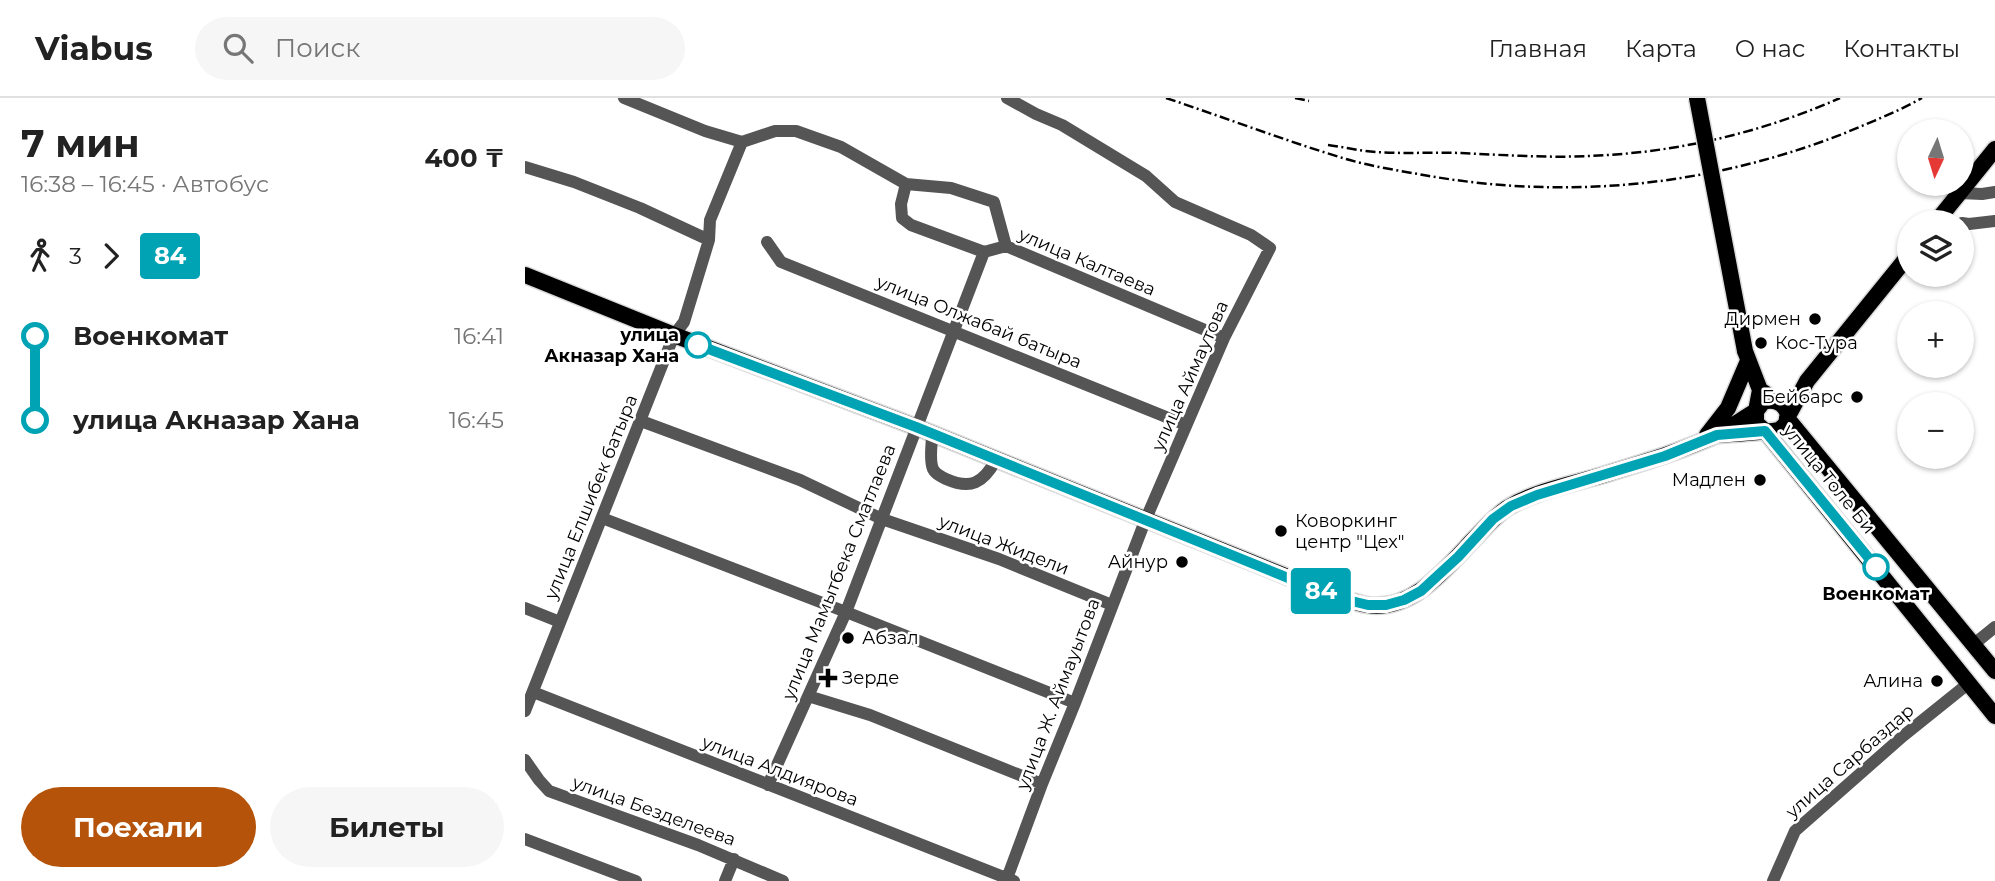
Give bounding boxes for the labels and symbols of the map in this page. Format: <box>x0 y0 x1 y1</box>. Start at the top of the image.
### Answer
north arrow <box>1897 119 1974 196</box>
street label: улица Калтаева <box>1014 223 1159 301</box>
street label: улица Олжабай батыра <box>872 270 1085 373</box>
street label: улица Аймаутова <box>1147 297 1233 456</box>
place label: Дирмен <box>1724 308 1801 330</box>
marker: Дирмен <box>1807 311 1823 327</box>
place label: улица Акназар Хана <box>544 324 679 367</box>
marker: улица Акназар Хана <box>685 332 711 358</box>
place label: Кос-Тура <box>1775 332 1858 354</box>
marker: Кос-Тура <box>1753 335 1769 351</box>
place label: Бейбарс <box>1762 386 1843 408</box>
marker: Бейбарс <box>1849 389 1865 405</box>
street label: улица Елшибек батыра <box>539 391 642 604</box>
street label: улица Толе Би <box>1777 419 1880 538</box>
street label: улица Мамытбека Сматлаева <box>777 441 901 704</box>
place label: Мадлен <box>1672 469 1746 491</box>
marker: Мадлен <box>1752 472 1768 488</box>
street label: улица Жидели <box>935 510 1072 580</box>
place label: Коворкинг центр "Цех" <box>1295 510 1405 553</box>
marker: Коворкинг центр "Цех" <box>1273 523 1289 539</box>
place label: Айнур <box>1108 551 1168 573</box>
marker: Айнур <box>1174 554 1190 570</box>
marker: Военкомат <box>1863 554 1889 580</box>
line badge: 84 <box>1289 568 1353 614</box>
place label: Военкомат <box>1822 583 1930 605</box>
street label: улица Ж. Аймауытова <box>1011 595 1105 794</box>
place label: Абзал <box>862 627 919 649</box>
marker: Абзал <box>840 630 856 646</box>
place label: Зерде <box>842 667 899 689</box>
marker: Зерде <box>820 670 836 686</box>
place label: Алина <box>1863 670 1923 692</box>
marker: Алина <box>1929 673 1945 689</box>
street label: улица Сарбаздар <box>1781 699 1919 823</box>
street label: улица Алдиярова <box>698 731 861 811</box>
street label: улица Безделеева <box>568 771 739 851</box>

